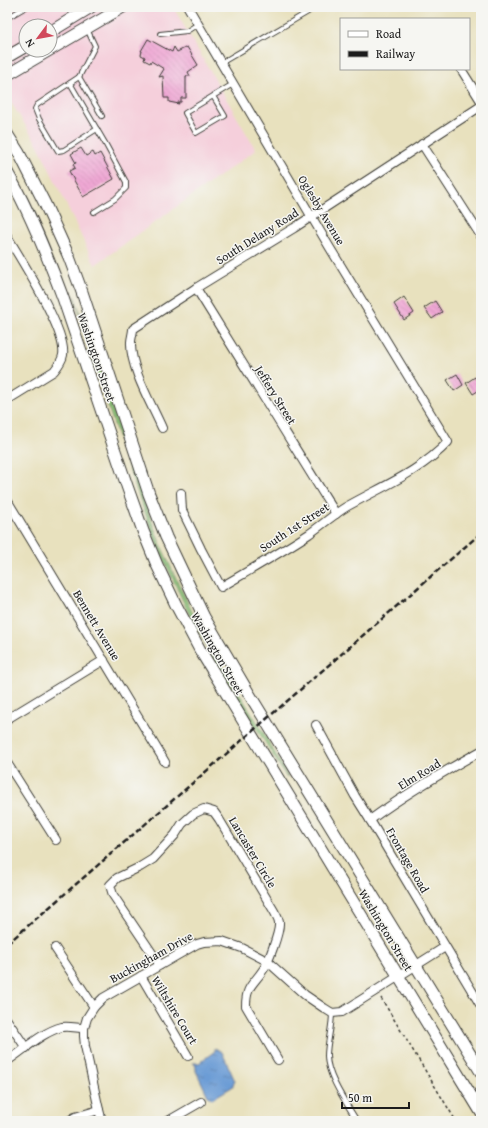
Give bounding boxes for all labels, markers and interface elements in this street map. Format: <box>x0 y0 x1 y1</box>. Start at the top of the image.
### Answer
north arrow <box>18 18 58 58</box>
legend <box>340 18 470 70</box>
text: Road <box>376 25 402 42</box>
text: N <box>20 35 38 51</box>
text: Railway <box>376 45 415 62</box>
street label: Oglesby Avenue <box>294 172 350 248</box>
street label: South Delany Road <box>212 203 302 268</box>
street label: Washington Street <box>74 310 120 404</box>
street label: Jeffery Street <box>250 361 301 428</box>
street label: South 1st Street <box>256 498 333 556</box>
street label: Bennett Avenue <box>69 587 125 664</box>
street label: Washington Street <box>187 608 249 698</box>
street label: Elm Road <box>394 754 444 793</box>
street label: Lancaster Circle <box>225 813 281 891</box>
street label: Frontage Road <box>382 824 434 896</box>
street label: Washington Street <box>355 886 418 975</box>
street label: Buckingham Drive <box>106 927 196 987</box>
street label: Wiltshire Court <box>148 972 203 1048</box>
scale bar <box>342 1084 409 1110</box>
text: 50 m <box>348 1089 372 1106</box>

